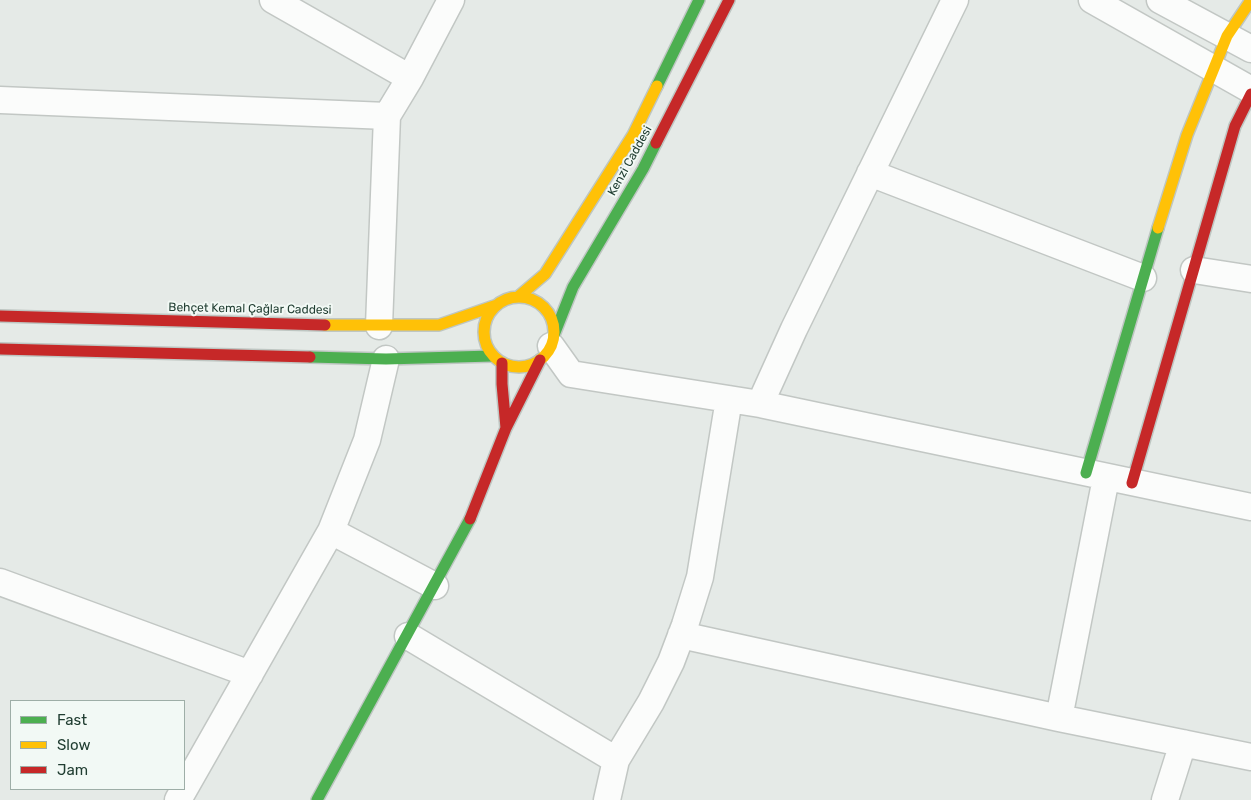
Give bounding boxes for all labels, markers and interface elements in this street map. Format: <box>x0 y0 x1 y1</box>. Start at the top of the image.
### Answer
street label: Kenzi Caddesi <box>605 124 655 198</box>
street label: Behçet Kemal Çağlar Caddesi <box>168 300 332 318</box>
legend <box>10 700 185 790</box>
text: Fast <box>57 711 87 729</box>
text: Slow <box>57 736 90 754</box>
text: Jam <box>57 761 88 779</box>

